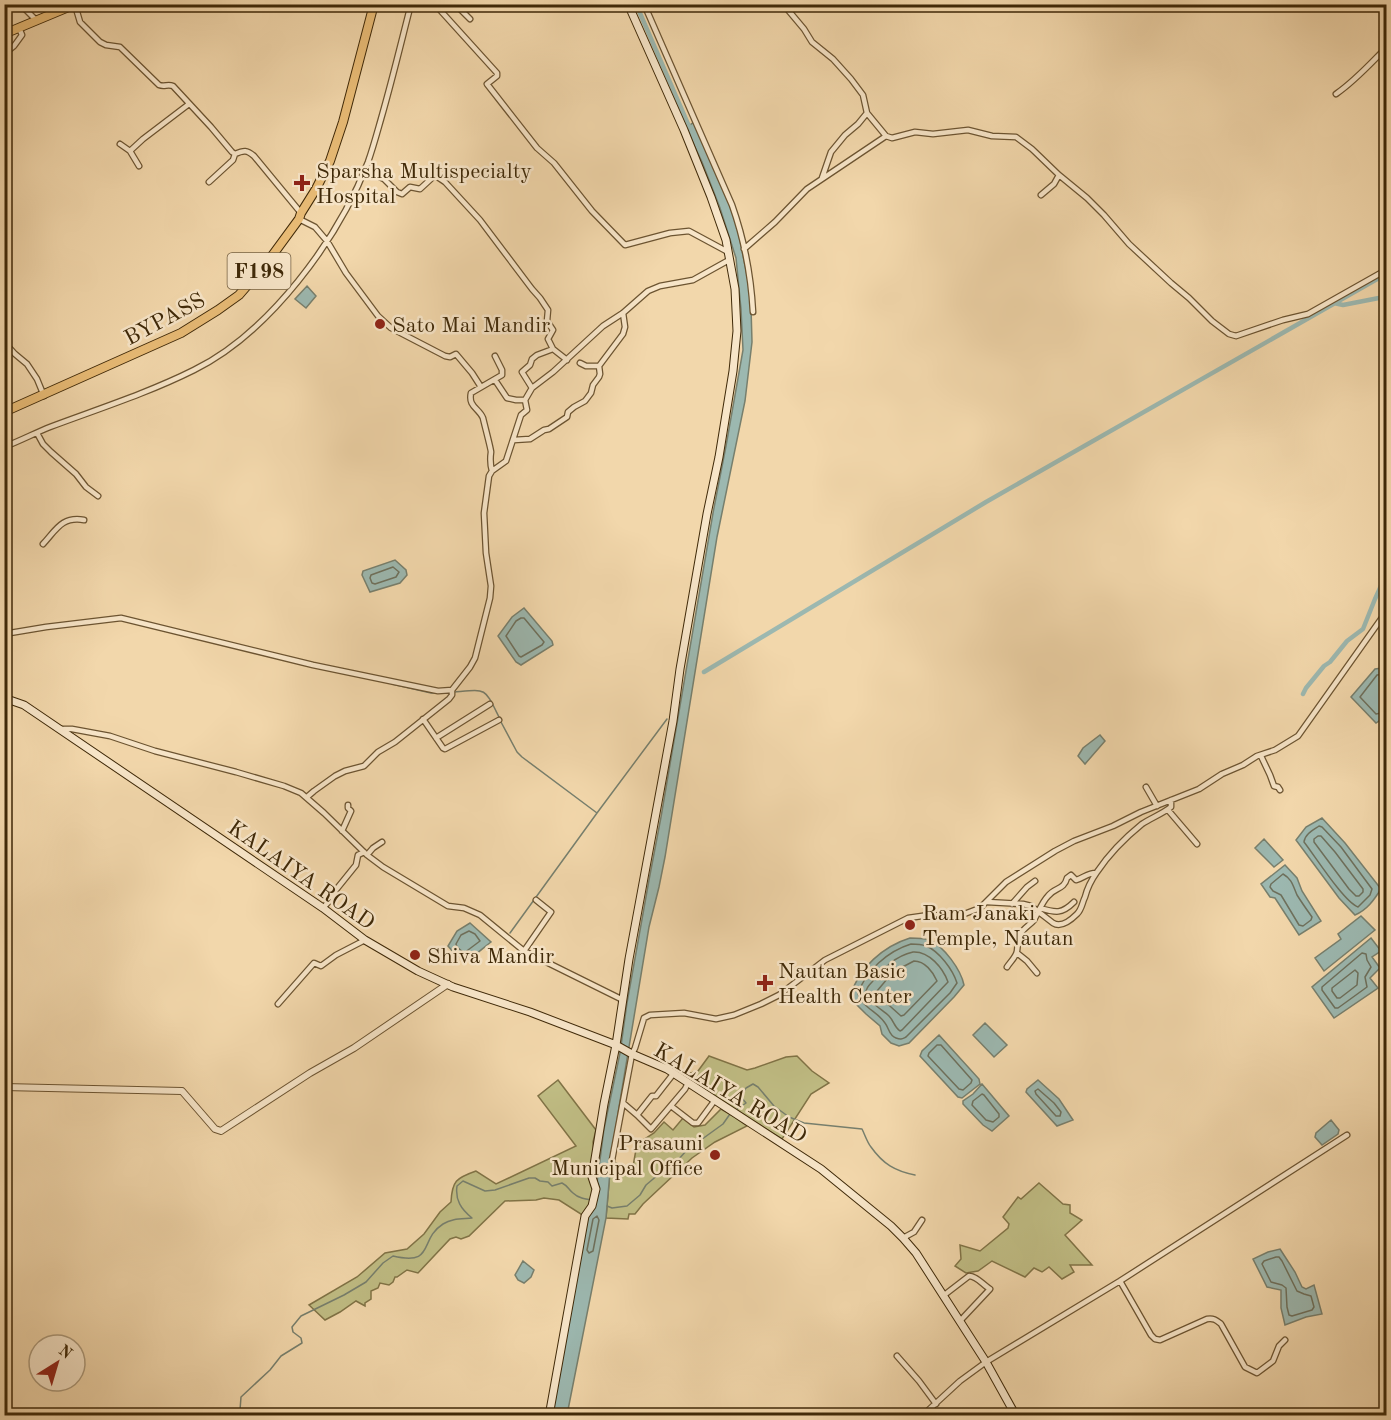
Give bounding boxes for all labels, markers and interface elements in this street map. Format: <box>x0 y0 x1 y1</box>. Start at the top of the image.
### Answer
place label: Sparsha Multispecialty Hospital <box>316 161 532 208</box>
marker: Sparsha Multispecialty Hospital <box>293 174 311 192</box>
road number: F198 <box>228 253 290 289</box>
street label: BYPASS <box>121 289 209 350</box>
place label: Sato Mai Mandir <box>392 315 550 337</box>
marker: Sato Mai Mandir <box>373 317 387 331</box>
street label: KALAIYA ROAD <box>223 817 378 935</box>
place label: Ram Janaki Temple, Nautan <box>922 903 1074 950</box>
marker: Ram Janaki Temple, Nautan <box>903 918 917 932</box>
place label: Shiva Mandir <box>427 946 554 968</box>
marker: Shiva Mandir <box>408 948 422 962</box>
place label: Nautan Basic Health Center <box>778 961 912 1008</box>
marker: Nautan Basic Health Center <box>756 974 774 992</box>
street label: KALAIYA ROAD <box>650 1039 810 1148</box>
place label: Prasauni Municipal Office <box>551 1133 703 1180</box>
marker: Prasauni Municipal Office <box>708 1148 722 1162</box>
north arrow <box>27 1333 87 1393</box>
text: N <box>55 1343 75 1363</box>

